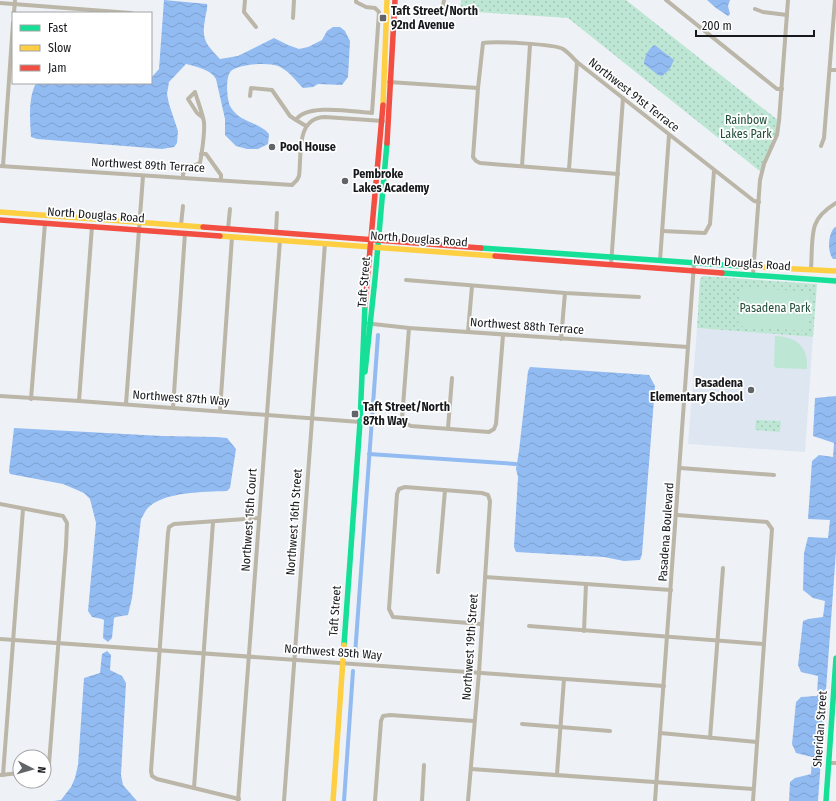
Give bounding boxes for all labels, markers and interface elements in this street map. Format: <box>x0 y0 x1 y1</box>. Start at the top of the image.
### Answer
place label: Taft Street/North 92nd Avenue <box>391 4 478 32</box>
legend <box>12 12 152 84</box>
scale bar <box>696 12 814 38</box>
marker: Taft Street/North 92nd Avenue <box>378 13 388 23</box>
text: 200 m <box>702 19 732 33</box>
text: Fast <box>48 21 67 35</box>
text: Slow <box>48 41 71 55</box>
street label: Northwest 91st Terrace <box>586 55 682 135</box>
text: Jam <box>48 61 66 75</box>
park label: Rainbow Lakes Park <box>720 113 772 141</box>
place label: Pool House <box>280 140 336 154</box>
marker: Pool House <box>267 142 277 152</box>
street label: Northwest 89th Terrace <box>91 155 205 175</box>
place label: Pembroke Lakes Academy <box>353 167 430 195</box>
marker: Pembroke Lakes Academy <box>340 176 350 186</box>
street label: North Douglas Road <box>47 205 145 225</box>
street label: North Douglas Road <box>370 229 468 249</box>
street label: North Douglas Road <box>693 253 791 273</box>
street label: Taft Street <box>355 256 373 308</box>
park label: Pasadena Park <box>739 301 811 315</box>
street label: Northwest 88th Terrace <box>469 315 585 337</box>
place label: Pasadena Elementary School <box>650 376 744 404</box>
marker: Pasadena Elementary School <box>746 385 756 395</box>
street label: Northwest 87th Way <box>132 388 231 408</box>
place label: Taft Street/North 87th Way <box>363 400 450 428</box>
marker: Taft Street/North 87th Way <box>350 409 360 419</box>
street label: Northwest 15th Court <box>238 468 260 572</box>
street label: Northwest 16th Street <box>283 468 305 576</box>
street label: Pasadena Boulevard <box>656 482 676 582</box>
street label: Taft Street <box>326 585 344 637</box>
street label: Northwest 19th Street <box>459 593 481 701</box>
street label: Northwest 85th Way <box>284 642 383 662</box>
street label: Sheridan Street <box>810 690 830 768</box>
north arrow <box>12 749 52 789</box>
text: N <box>35 766 48 774</box>

